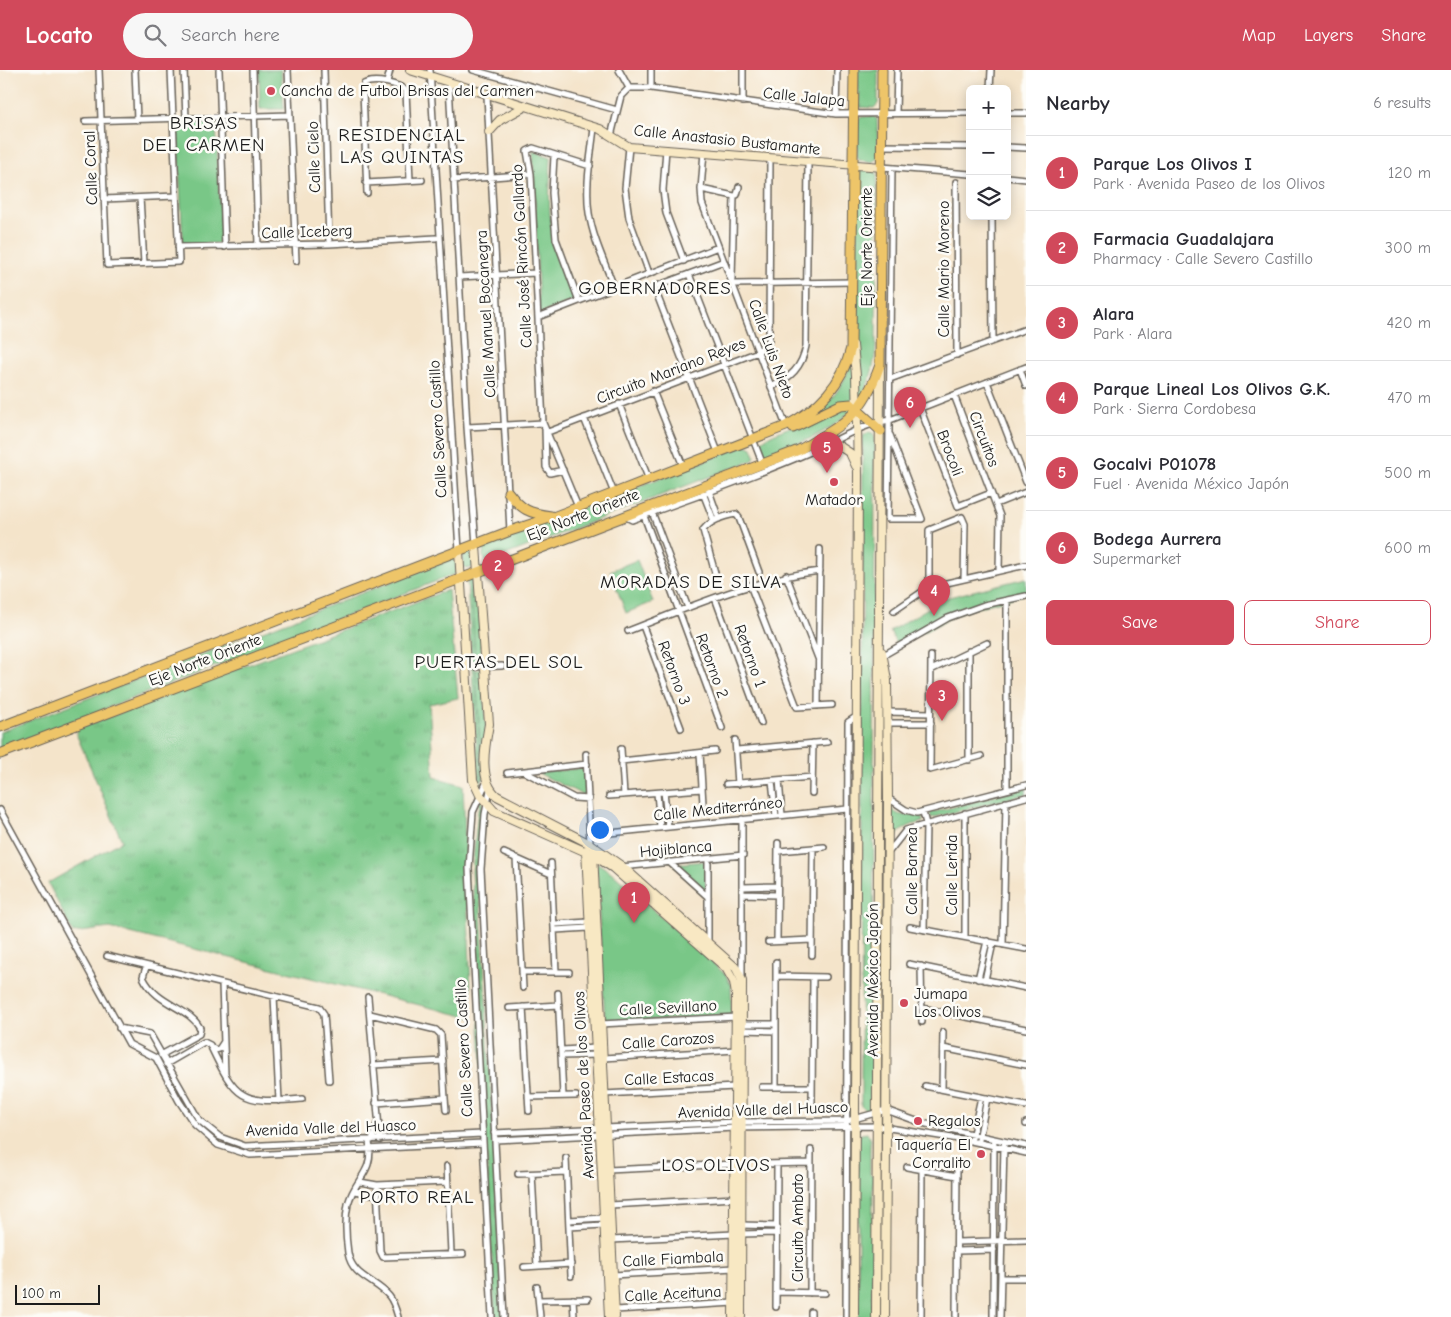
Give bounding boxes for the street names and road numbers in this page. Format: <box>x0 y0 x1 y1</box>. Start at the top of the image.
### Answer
street label: Calle Jalapa <box>762 84 846 110</box>
street label: Calle Cielo <box>304 121 324 193</box>
street label: Calle Anastasio Bustamante <box>633 121 821 159</box>
street label: Calle Coral <box>81 130 101 206</box>
street label: Calle José Rincón Gallardo <box>508 164 536 348</box>
street label: Eje Norte Oriente <box>858 188 876 306</box>
street label: Calle Mario Moreno <box>935 200 953 338</box>
street label: Calle Iceberg <box>261 221 353 243</box>
street label: Calle Manuel Bocanegra <box>473 230 499 398</box>
street label: Calle Luis Nieto <box>745 297 797 401</box>
street label: Circuito Mariano Reyes <box>594 334 748 408</box>
street label: Calle Severo Castillo <box>425 360 451 498</box>
street label: Circuitos <box>965 409 1003 470</box>
street label: Brocoli <box>933 427 967 479</box>
street label: Eje Norte Oriente <box>524 485 642 545</box>
street label: Retorno 1 <box>730 622 770 690</box>
street label: Eje Norte Oriente <box>146 630 264 690</box>
street label: Retorno 2 <box>692 631 732 701</box>
street label: Retorno 3 <box>654 638 694 708</box>
street label: Calle Mediterráneo <box>652 793 784 825</box>
street label: Calle Barnea <box>903 827 921 915</box>
street label: Calle Lerida <box>943 835 961 915</box>
street label: Hojiblanca <box>639 837 713 861</box>
street label: Avenida México Japón <box>864 903 882 1057</box>
street label: Calle Severo Castillo <box>451 979 477 1117</box>
street label: Avenida Paseo de los Olivos <box>570 990 598 1179</box>
street label: Calle Sevillano <box>618 996 718 1020</box>
street label: Calle Carozos <box>621 1029 715 1053</box>
street label: Calle Estacas <box>624 1067 715 1089</box>
street label: Avenida Valle del Huasco <box>677 1098 849 1122</box>
street label: Avenida Valle del Huasco <box>245 1116 417 1140</box>
street label: Circuito Ambato <box>789 1174 807 1282</box>
street label: Calle Fiambala <box>622 1247 724 1271</box>
street label: Calle Aceituna <box>624 1282 722 1306</box>

